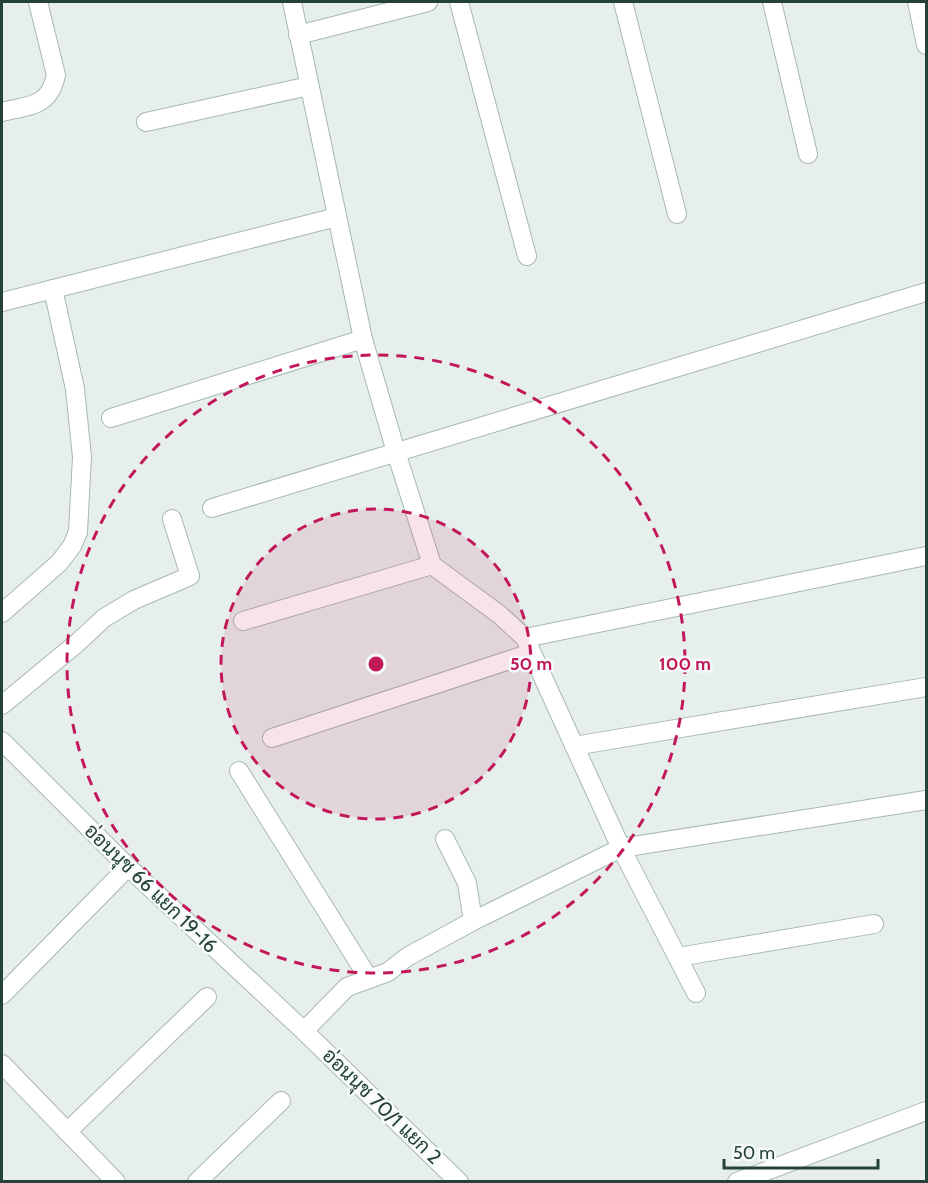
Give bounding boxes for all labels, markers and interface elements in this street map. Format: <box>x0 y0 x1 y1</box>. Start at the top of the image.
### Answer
text: 50 m <box>510 653 552 675</box>
text: 100 m <box>659 653 711 675</box>
centre of rings <box>366 654 386 674</box>
street label: อ่อนนุช 66 แยก 19-16 <box>78 818 223 959</box>
street label: อ่อนนุช 70/1 แยก 2 <box>316 1043 447 1170</box>
scale bar <box>724 1132 878 1170</box>
text: 50 m <box>733 1142 775 1164</box>

